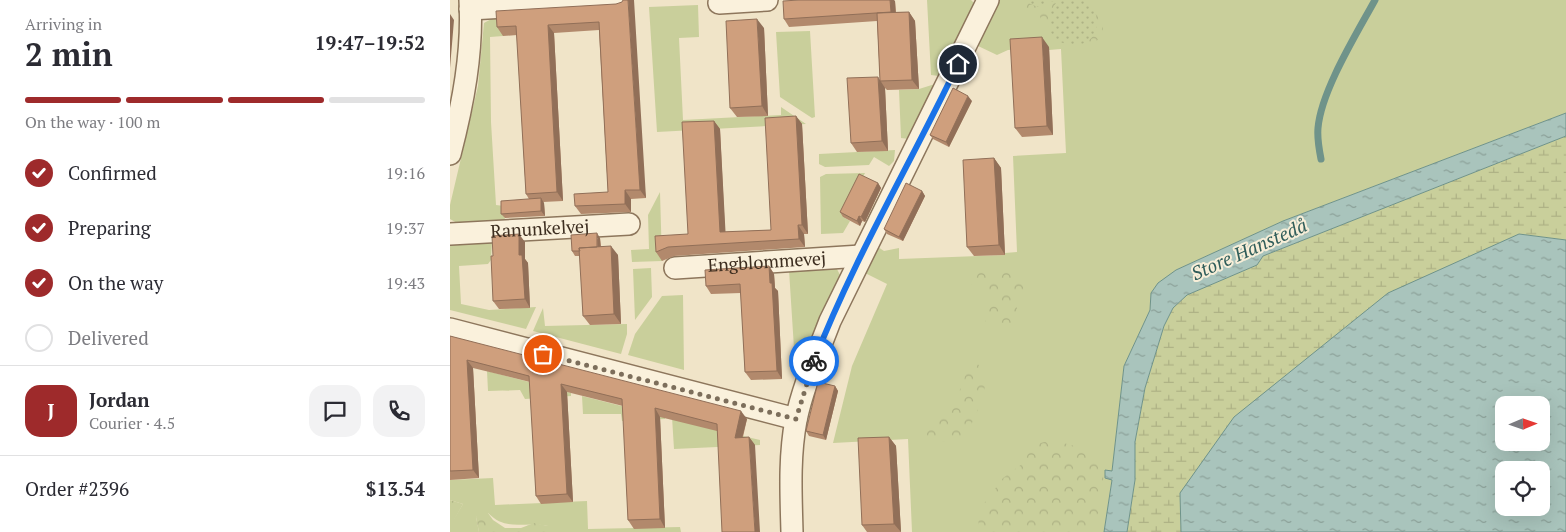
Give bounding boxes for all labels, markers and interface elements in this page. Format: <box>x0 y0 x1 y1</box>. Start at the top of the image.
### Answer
text: Arriving in <box>25 13 102 35</box>
text: 19:47–19:52 <box>315 30 425 55</box>
text: 2 min <box>25 33 113 75</box>
pin <box>937 43 979 85</box>
icon: home <box>944 50 972 78</box>
text: On the way · 100 m <box>25 111 160 133</box>
icon: check <box>25 159 53 187</box>
text: Confirmed <box>68 160 157 185</box>
text: 19:16 <box>386 162 425 184</box>
water label: Store Hanstedå <box>1187 212 1311 285</box>
street label: Ranunkelvej <box>490 213 590 243</box>
icon: check <box>25 214 53 242</box>
text: Preparing <box>68 215 151 240</box>
text: 19:37 <box>386 217 425 239</box>
street label: Engblommevej <box>707 245 827 277</box>
icon: check <box>25 269 53 297</box>
text: On the way <box>68 270 163 295</box>
text: 19:43 <box>386 272 425 294</box>
text: Delivered <box>68 325 149 350</box>
pin <box>522 333 564 375</box>
courier <box>789 336 839 386</box>
icon: bag <box>529 340 557 368</box>
icon: bike <box>800 347 828 375</box>
button: chat <box>309 385 361 437</box>
button: phone <box>373 385 425 437</box>
text: Jordan <box>89 387 150 412</box>
north arrow <box>1495 396 1550 451</box>
map controls <box>1495 396 1550 516</box>
text: J <box>48 398 54 423</box>
text: Courier · 4.5 <box>89 412 175 434</box>
button: locate <box>1495 461 1550 516</box>
text: Order #2396 <box>25 476 129 501</box>
text: $13.54 <box>366 476 425 501</box>

